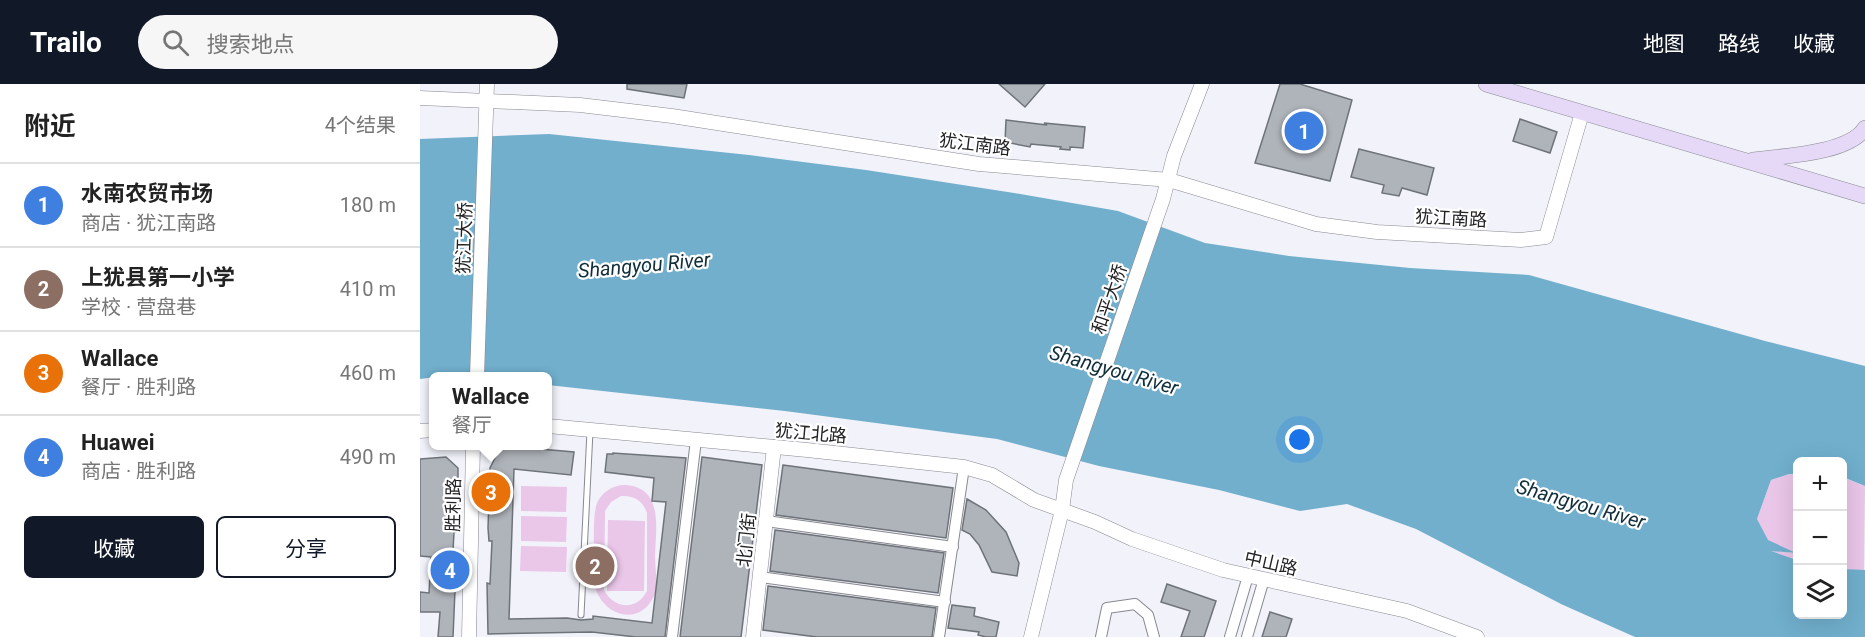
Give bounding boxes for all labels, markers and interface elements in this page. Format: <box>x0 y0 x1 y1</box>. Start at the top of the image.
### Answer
search box <box>138 15 558 69</box>
text: Trailo <box>30 26 102 59</box>
icon: search <box>159 26 192 59</box>
text: 搜索地点 <box>207 32 295 57</box>
text: 地图 <box>1643 32 1685 56</box>
text: 路线 <box>1718 32 1760 56</box>
text: 收藏 <box>1793 32 1835 56</box>
pin: 1 <box>1284 108 1324 154</box>
text: 附近 <box>24 111 76 141</box>
text: 4个结果 <box>325 113 396 137</box>
street label: 犹江南路 <box>938 129 1012 159</box>
text: 水南农贸市场 <box>81 181 213 206</box>
text: 1 <box>38 193 49 217</box>
text: 180 m <box>340 193 396 217</box>
street label: 犹江大桥 <box>452 202 476 274</box>
street label: 犹江南路 <box>1414 206 1488 230</box>
text: 商店 · 犹江南路 <box>81 211 216 235</box>
water label: Shangyou River <box>577 247 713 283</box>
street label: 和平大桥 <box>1087 262 1131 336</box>
text: 上犹县第一小学 <box>81 265 235 290</box>
text: 2 <box>38 277 49 301</box>
text: 410 m <box>340 277 396 301</box>
text: 学校 · 营盘巷 <box>81 295 196 319</box>
water label: Shangyou River <box>1047 340 1183 400</box>
text: Wallace <box>81 346 158 371</box>
text: 3 <box>38 361 49 385</box>
text: 460 m <box>340 361 396 385</box>
popup <box>429 372 552 450</box>
text: 餐厅 · 胜利路 <box>81 375 196 399</box>
text: Wallace <box>452 384 529 409</box>
text: 餐厅 <box>452 413 492 437</box>
street label: 犹江北路 <box>774 419 848 447</box>
your location <box>1285 425 1314 454</box>
text: Huawei <box>81 430 155 455</box>
text: 4 <box>38 445 49 469</box>
text: 490 m <box>340 445 396 469</box>
map controls <box>1793 457 1847 619</box>
button: + <box>1793 457 1847 511</box>
text: 商店 · 胜利路 <box>81 459 196 483</box>
pin: 3 <box>472 470 510 514</box>
water label: Shangyou River <box>1514 474 1650 534</box>
street label: 胜利路 <box>442 478 464 532</box>
button: − <box>1793 511 1847 565</box>
street label: 北门街 <box>733 512 759 568</box>
button: 收藏 <box>24 516 204 578</box>
button: 分享 <box>216 516 396 578</box>
pin: 2 <box>576 544 615 588</box>
street label: 中山路 <box>1242 547 1300 579</box>
pin: 4 <box>430 548 470 592</box>
button: layers <box>1793 565 1847 619</box>

